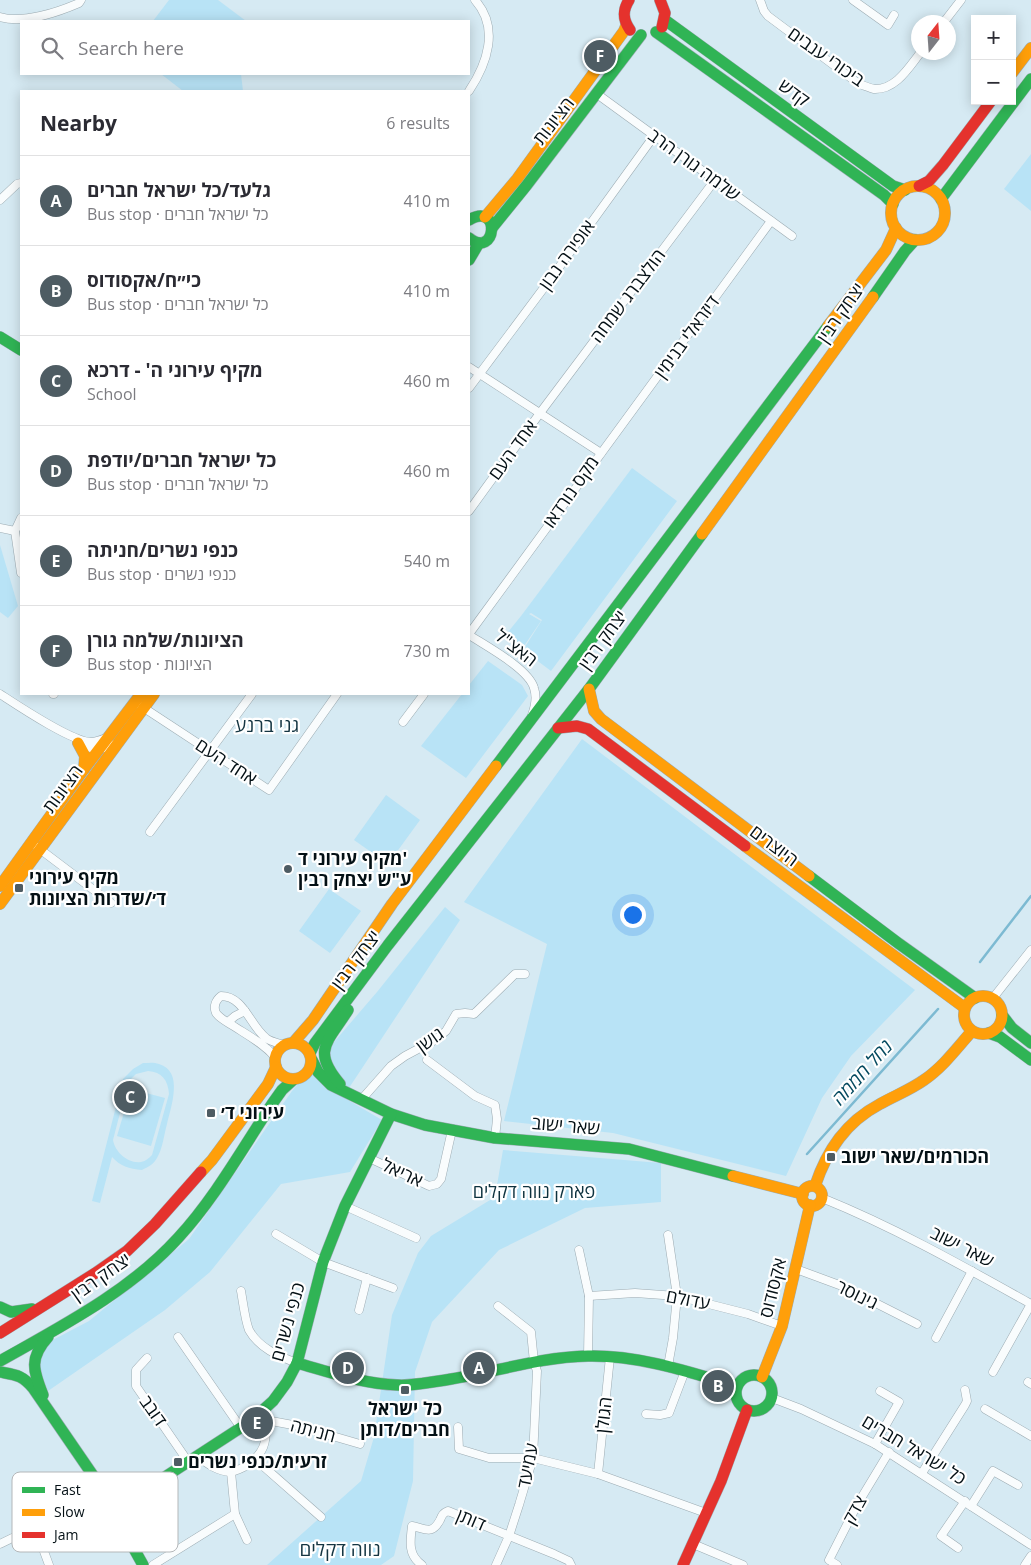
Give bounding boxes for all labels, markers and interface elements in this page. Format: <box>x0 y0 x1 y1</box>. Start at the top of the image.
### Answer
north arrow <box>911 15 956 60</box>
map controls <box>971 15 1016 105</box>
button: + <box>971 15 1016 60</box>
search box <box>20 20 470 75</box>
street label: ביכורי ענבים <box>784 21 870 92</box>
icon: search <box>38 34 66 62</box>
text: Search here <box>78 35 184 61</box>
pin: F <box>584 37 616 75</box>
button: − <box>971 60 1016 105</box>
street label: קדש <box>774 73 815 112</box>
street label: הציונות <box>527 92 579 149</box>
text: Nearby <box>40 109 117 137</box>
text: 6 results <box>386 112 450 134</box>
street label: שלמה גורן הרב <box>644 123 746 206</box>
text: גלעד/כל ישראל חברים <box>87 177 271 203</box>
text: A <box>50 190 62 212</box>
text: 410 m <box>404 190 450 212</box>
text: Bus stop · כל ישראל חברים <box>87 203 269 225</box>
street label: אופירה נבון <box>533 214 600 294</box>
street label: הולצברג שמחה <box>584 244 670 347</box>
text: כי״ח/אקסודוס <box>87 267 201 293</box>
street label: יצחק רבין <box>811 278 870 347</box>
text: B <box>51 280 61 302</box>
text: 410 m <box>404 280 450 302</box>
street label: דיזראלי בנימין <box>648 290 724 383</box>
text: Bus stop · כל ישראל חברים <box>87 293 269 315</box>
text: מקיף עירוני ה' - דרכא <box>87 357 263 383</box>
text: C <box>51 370 61 392</box>
text: 460 m <box>404 370 450 392</box>
text: School <box>87 383 137 405</box>
street label: אחד העם <box>482 415 542 484</box>
text: כל ישראל חברים/יודפת <box>87 447 276 473</box>
street label: מקס נורדאו <box>537 451 604 532</box>
text: D <box>50 460 62 482</box>
text: 460 m <box>404 460 450 482</box>
text: Bus stop · כל ישראל חברים <box>87 473 269 495</box>
text: כנפי נשרים/חניתה <box>87 537 238 563</box>
text: E <box>52 550 60 572</box>
text: 540 m <box>404 550 450 572</box>
text: Bus stop · כנפי נשרים <box>87 563 236 585</box>
street label: יצחק רבין <box>572 605 632 674</box>
street label: האצ"ל <box>490 623 543 671</box>
text: הציונות/שלמה גורן <box>87 627 244 653</box>
text: F <box>52 640 60 662</box>
text: 730 m <box>404 640 450 662</box>
text: Bus stop · הציונות <box>87 653 212 675</box>
district label: גני ברנע <box>235 712 299 738</box>
street label: אחד העם <box>191 732 262 790</box>
street label: הציונות <box>37 760 88 817</box>
street label: היוצרים <box>746 819 804 871</box>
place label: מקיף עירוני ד' ע"ש יצחק רבין <box>298 846 411 891</box>
marker: מקיף עירוני ד' ע"ש יצחק רבין <box>282 863 294 875</box>
place label: מקיף עירוני ד׳/שדרות הציונות <box>29 865 166 910</box>
marker: מקיף עירוני ד׳/שדרות הציונות <box>13 882 25 894</box>
your location <box>620 902 646 928</box>
street label: יצחק רבין <box>325 925 385 994</box>
street label: גושן <box>411 1021 448 1057</box>
water label: נחל חממה <box>826 1034 898 1110</box>
pin: C <box>114 1078 146 1116</box>
place label: עירוני ד׳ <box>221 1100 284 1124</box>
marker: עירוני ד׳ <box>205 1107 217 1119</box>
street label: שאר ישוב <box>531 1110 601 1140</box>
place label: הכורמים/שאר ישוב <box>841 1144 989 1168</box>
marker: הכורמים/שאר ישוב <box>825 1151 837 1163</box>
street label: אריאל <box>378 1152 427 1192</box>
park label: פארק נווה דקלים <box>473 1179 595 1203</box>
street label: שאר ישוב <box>927 1220 998 1272</box>
street label: יצחק רבין <box>66 1247 135 1306</box>
street label: אקסודוס <box>753 1255 791 1320</box>
street label: גינוסר <box>833 1274 882 1314</box>
street label: כנפי נשרים <box>264 1279 310 1364</box>
street label: עדולם <box>664 1283 713 1315</box>
pin: D <box>332 1349 364 1387</box>
pin: A <box>463 1349 495 1387</box>
pin: B <box>702 1367 734 1405</box>
marker: כל ישראל חברים/דותן <box>399 1384 411 1396</box>
street label: דובב <box>135 1390 173 1431</box>
place label: כל ישראל חברים/דותן <box>360 1396 450 1441</box>
street label: הגולן <box>589 1396 617 1434</box>
pin: E <box>241 1404 273 1442</box>
street label: כל ישראל חברים <box>858 1409 971 1490</box>
street label: חניתה <box>288 1412 339 1448</box>
street label: עמיעד <box>511 1441 543 1491</box>
place label: זרעית/כנפי נשרים <box>188 1449 327 1473</box>
marker: זרעית/כנפי נשרים <box>172 1456 184 1468</box>
legend <box>12 1472 178 1552</box>
text: Fast <box>54 1480 81 1499</box>
street label: צדק <box>836 1491 872 1528</box>
text: Slow <box>54 1502 85 1521</box>
street label: דותן <box>453 1502 490 1536</box>
text: Jam <box>52 1525 79 1544</box>
district label: נווה דקלים <box>299 1536 381 1562</box>

